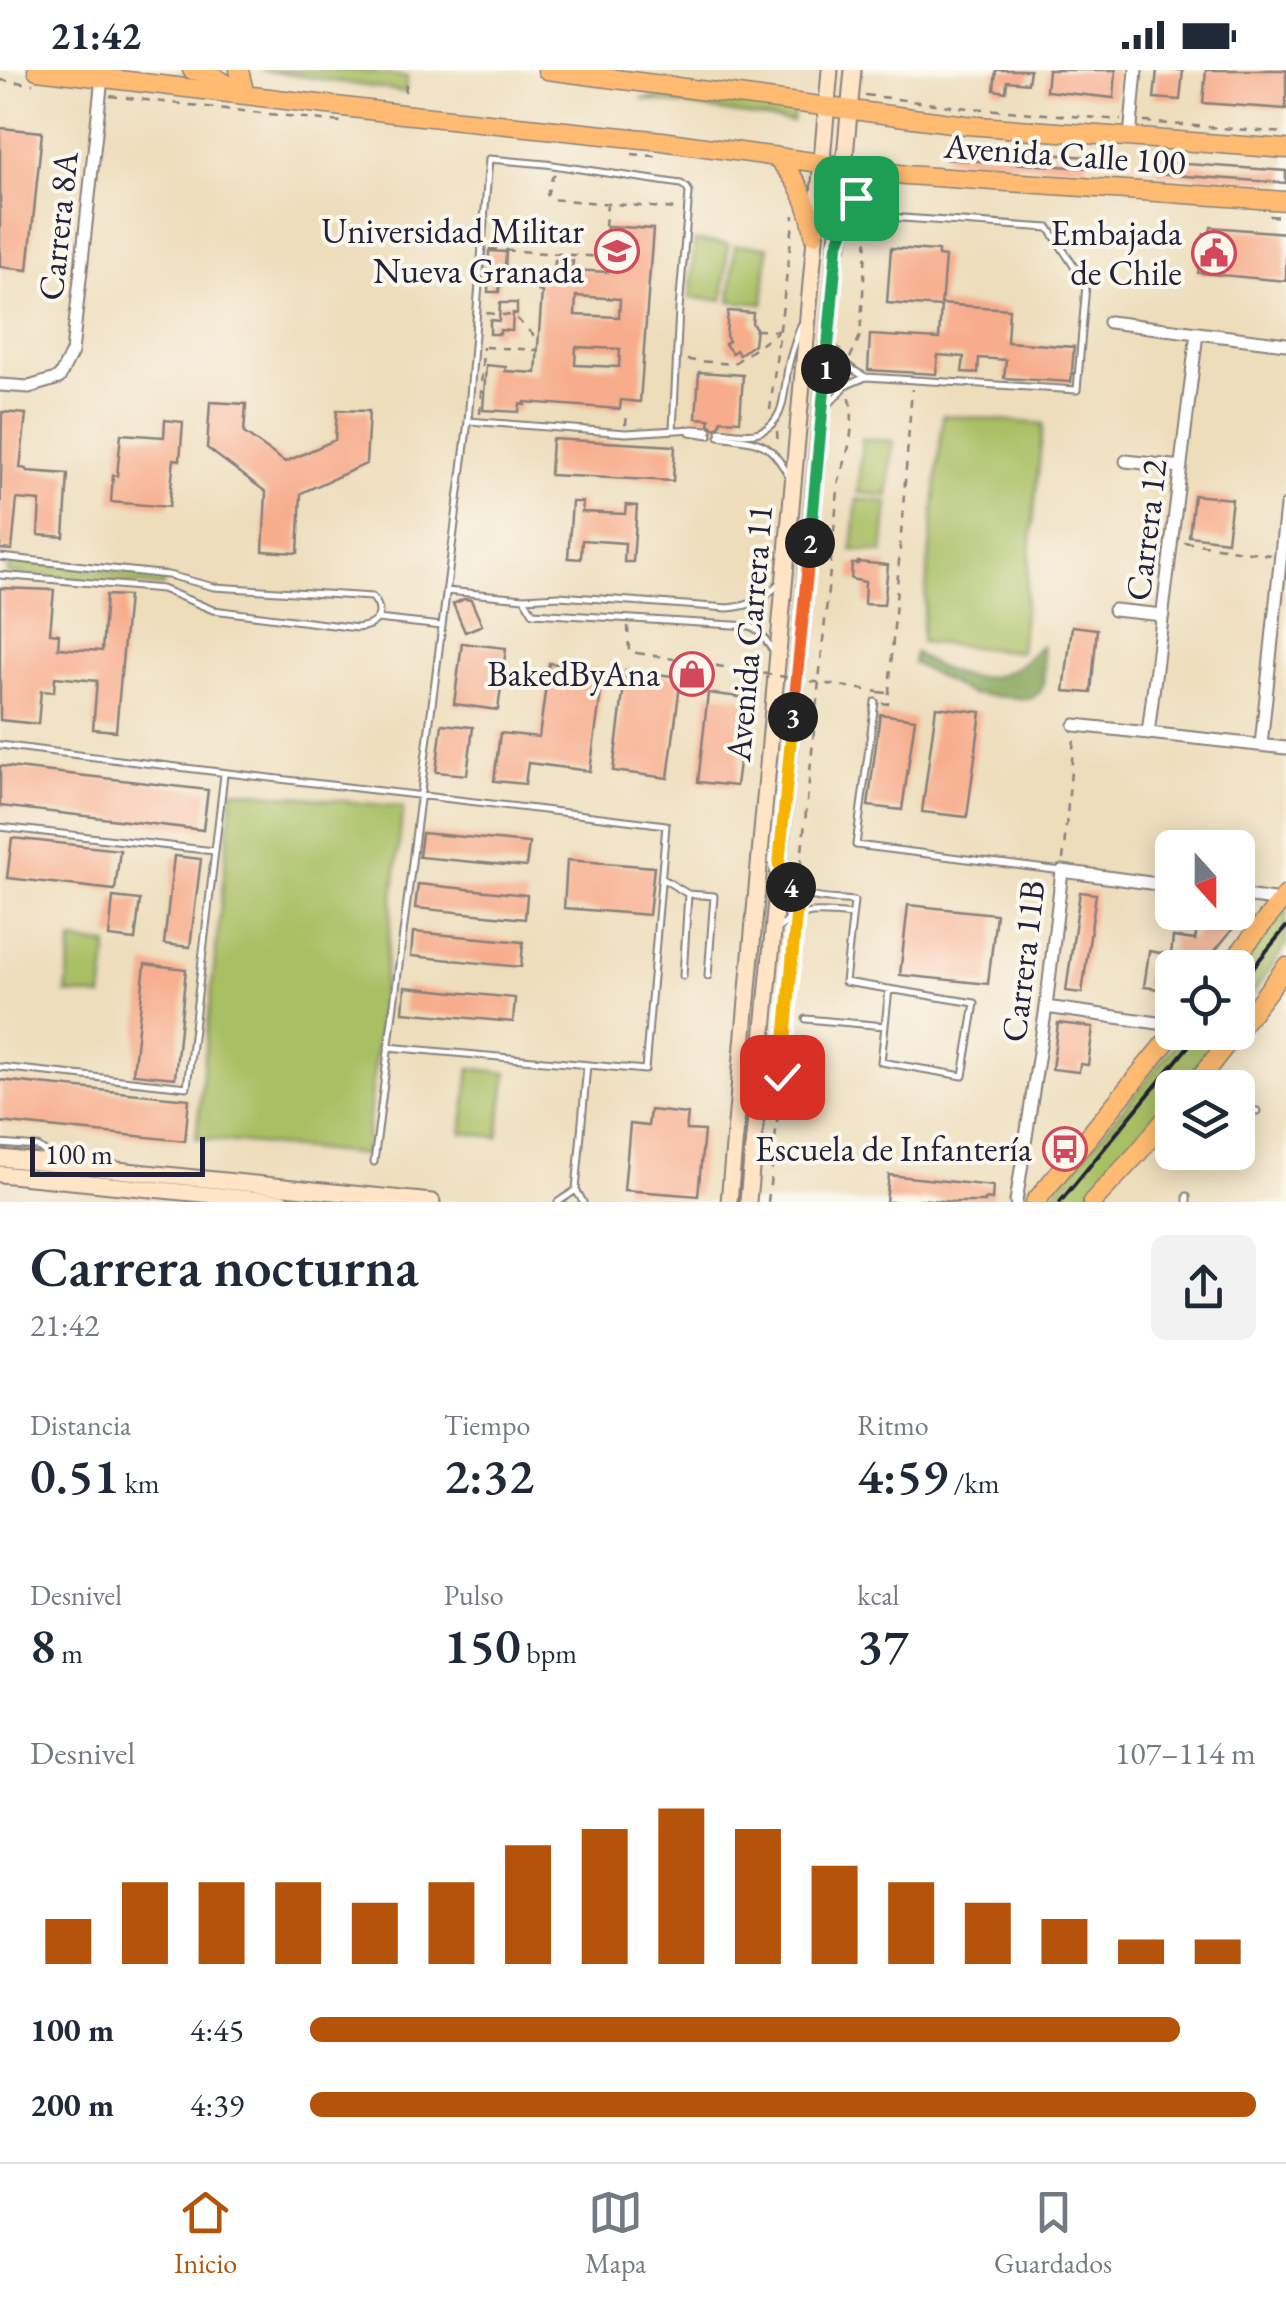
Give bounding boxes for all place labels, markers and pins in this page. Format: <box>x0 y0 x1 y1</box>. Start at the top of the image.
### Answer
pin <box>814 156 899 241</box>
place label: Universidad Militar Nueva Granada <box>321 208 584 293</box>
place label: Embajada de Chile <box>1051 210 1182 295</box>
school or university icon: Universidad Militar Nueva Granada <box>594 228 640 274</box>
public building icon: Embajada de Chile <box>1191 230 1237 276</box>
pin: 1 <box>801 344 851 394</box>
pin: 2 <box>785 518 835 568</box>
place label: BakedByAna <box>487 651 660 696</box>
shop icon: BakedByAna <box>669 651 715 697</box>
pin: 3 <box>768 692 818 742</box>
pin: 4 <box>766 862 816 912</box>
pin <box>740 1035 825 1120</box>
place label: Escuela de Infantería <box>755 1126 1032 1171</box>
bus stop icon: Escuela de Infantería <box>1042 1126 1088 1172</box>

